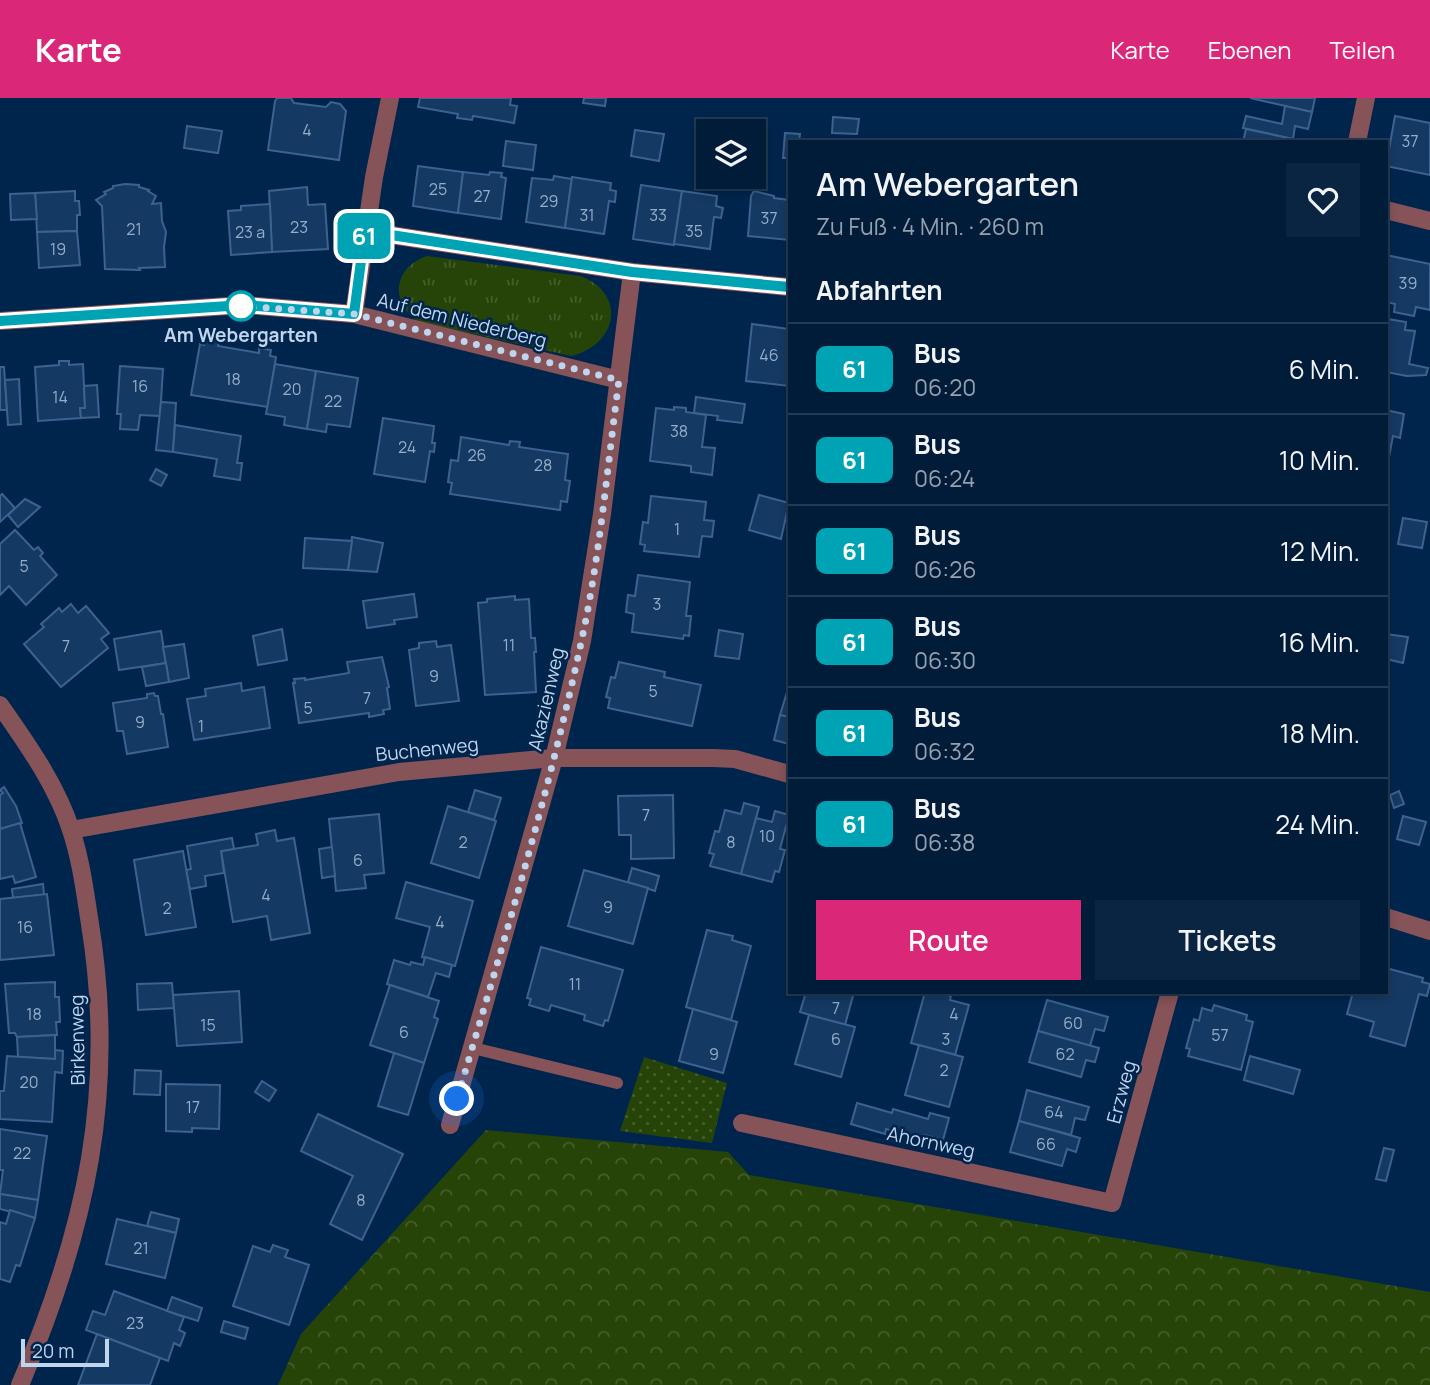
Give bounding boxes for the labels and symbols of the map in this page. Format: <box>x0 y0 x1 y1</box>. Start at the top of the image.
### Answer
house number: 4 <box>302 119 312 141</box>
house number: 37 <box>1402 130 1418 152</box>
house number: 25 <box>429 178 447 200</box>
house number: 27 <box>473 185 491 207</box>
house number: 29 <box>539 190 559 212</box>
house number: 31 <box>579 204 595 226</box>
house number: 33 <box>649 204 667 226</box>
house number: 37 <box>761 207 777 229</box>
line badge: 61 <box>332 213 396 259</box>
house number: 23 <box>290 216 308 238</box>
house number: 21 <box>126 218 142 240</box>
house number: 35 <box>685 220 703 242</box>
house number: 23 a <box>235 221 265 243</box>
house number: 19 <box>50 238 66 260</box>
house number: 39 <box>1399 272 1417 294</box>
street label: Auf dem Niederberg <box>375 286 549 354</box>
marker: Am Webergarten <box>226 291 256 321</box>
place label: Am Webergarten <box>164 322 318 348</box>
house number: 46 <box>759 344 779 366</box>
house number: 18 <box>225 368 241 390</box>
house number: 16 <box>132 375 148 397</box>
house number: 20 <box>283 378 301 400</box>
house number: 14 <box>52 386 68 408</box>
house number: 22 <box>324 390 342 412</box>
house number: 38 <box>670 420 688 442</box>
house number: 24 <box>398 436 416 458</box>
house number: 26 <box>467 444 487 466</box>
house number: 28 <box>534 454 552 476</box>
house number: 1 <box>674 518 680 540</box>
house number: 5 <box>19 555 29 577</box>
house number: 3 <box>653 593 661 615</box>
house number: 11 <box>503 634 515 656</box>
house number: 7 <box>62 635 70 657</box>
street label: Akazienweg <box>522 645 570 753</box>
house number: 9 <box>429 665 439 687</box>
house number: 5 <box>648 680 658 702</box>
house number: 7 <box>363 687 371 709</box>
house number: 5 <box>303 697 313 719</box>
house number: 9 <box>135 711 145 733</box>
house number: 1 <box>198 715 204 737</box>
street label: Buchenweg <box>374 731 480 767</box>
house number: 7 <box>642 804 650 826</box>
house number: 10 <box>759 825 775 847</box>
house number: 2 <box>458 831 468 853</box>
house number: 8 <box>726 831 736 853</box>
house number: 6 <box>353 849 363 871</box>
house number: 4 <box>261 884 271 906</box>
house number: 9 <box>603 896 613 918</box>
house number: 2 <box>162 897 172 919</box>
house number: 4 <box>435 911 445 933</box>
house number: 16 <box>17 916 33 938</box>
house number: 11 <box>569 973 581 995</box>
street label: Birkenweg <box>63 994 91 1086</box>
house number: 7 <box>832 997 840 1019</box>
house number: 18 <box>26 1003 42 1025</box>
house number: 4 <box>949 1003 959 1025</box>
house number: 60 <box>1063 1012 1083 1034</box>
house number: 15 <box>200 1014 216 1036</box>
house number: 6 <box>399 1021 409 1043</box>
house number: 57 <box>1211 1024 1229 1046</box>
house number: 6 <box>831 1028 841 1050</box>
house number: 3 <box>942 1028 950 1050</box>
house number: 9 <box>709 1043 719 1065</box>
house number: 62 <box>1055 1043 1075 1065</box>
street label: Erzweg <box>1100 1058 1142 1126</box>
house number: 2 <box>939 1059 949 1081</box>
house number: 20 <box>20 1071 38 1093</box>
your location <box>439 1081 474 1116</box>
house number: 17 <box>186 1096 200 1118</box>
house number: 64 <box>1044 1101 1064 1123</box>
street label: Ahornweg <box>885 1120 977 1164</box>
house number: 66 <box>1036 1133 1056 1155</box>
house number: 22 <box>13 1142 31 1164</box>
house number: 8 <box>356 1189 366 1211</box>
house number: 21 <box>133 1237 149 1259</box>
house number: 23 <box>126 1312 144 1334</box>
scale bar <box>21 1336 108 1368</box>

